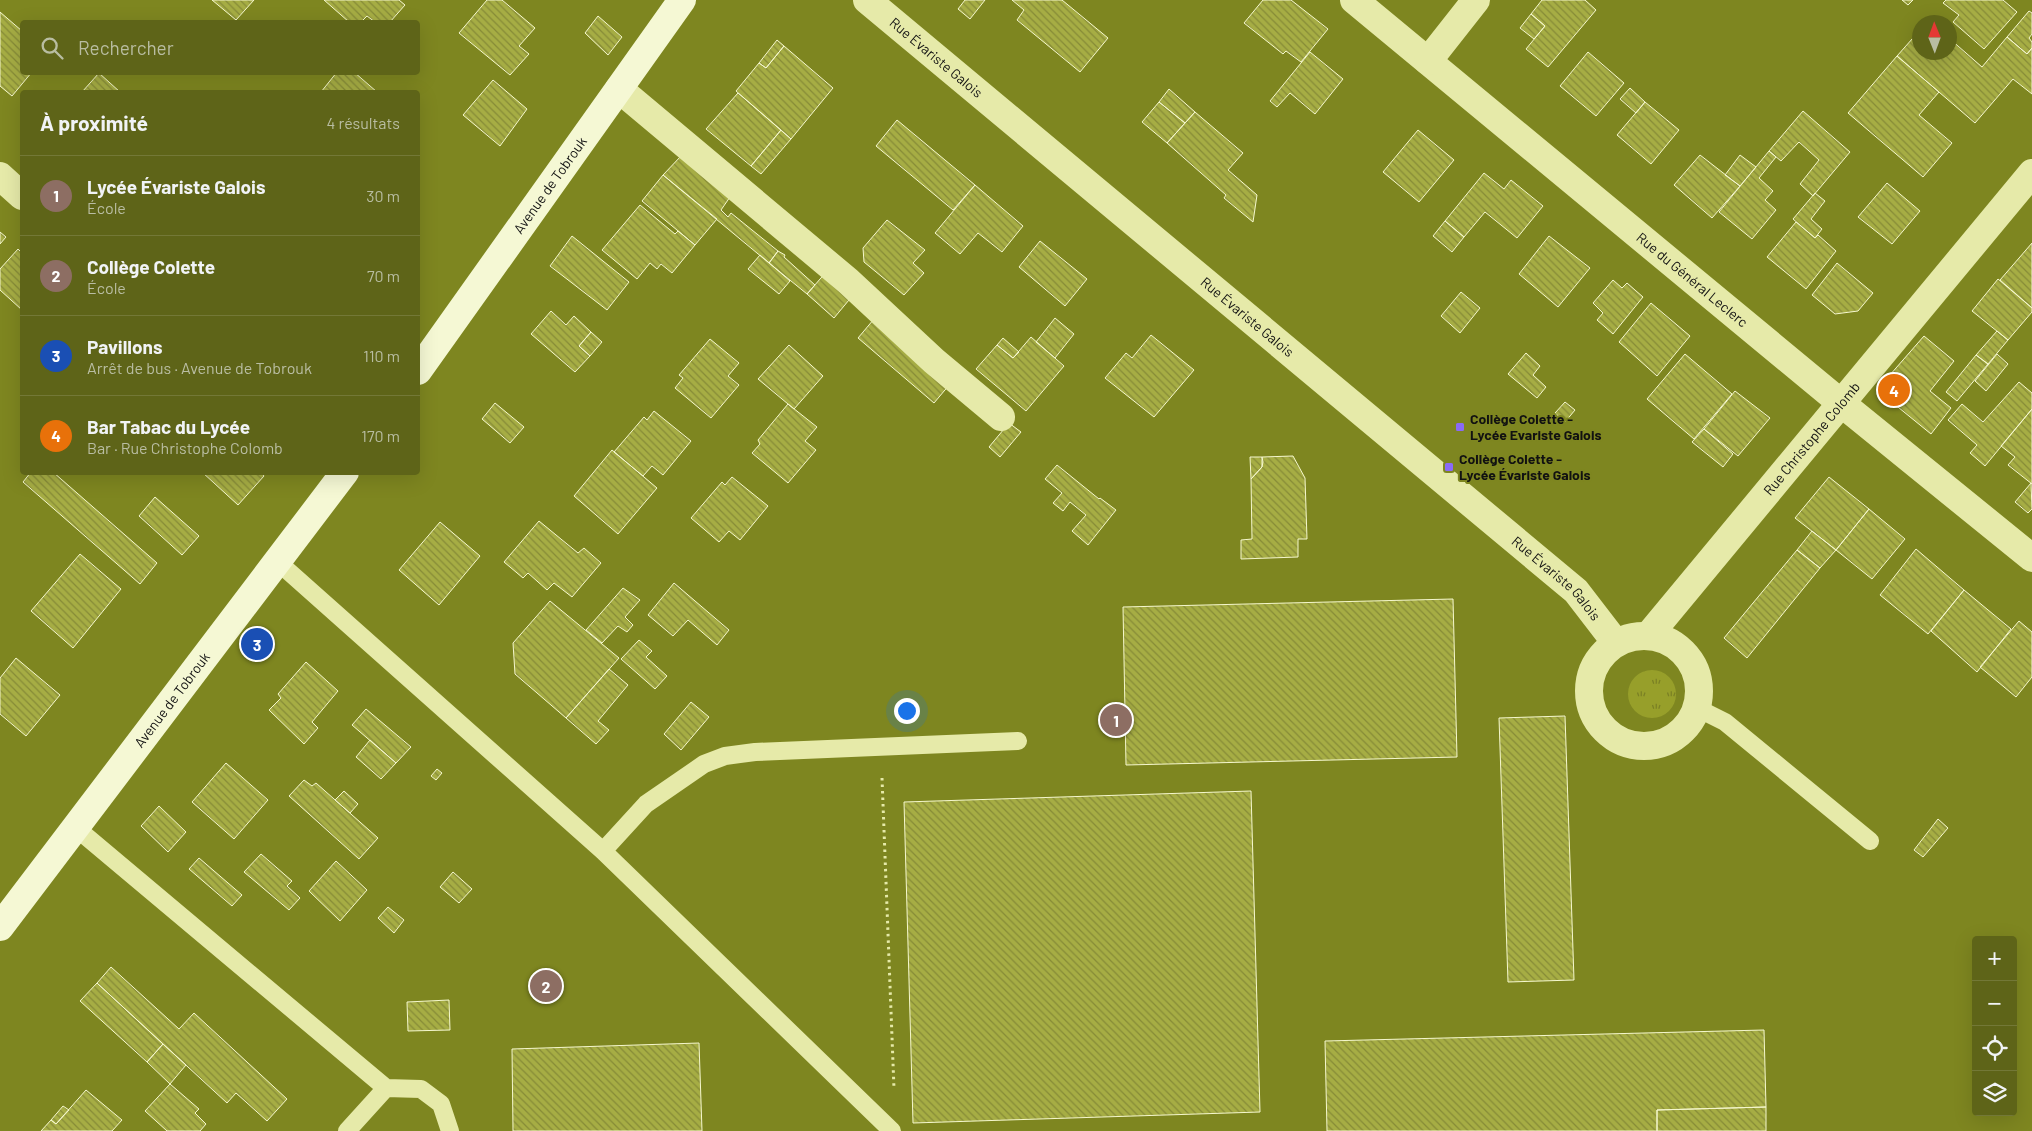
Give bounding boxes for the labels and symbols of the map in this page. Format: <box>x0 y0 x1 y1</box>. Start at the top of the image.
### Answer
street label: Rue Évariste Galois <box>886 14 987 101</box>
north arrow <box>1912 15 1957 60</box>
street label: Avenue de Tobrouk <box>510 133 590 237</box>
street label: Rue du Général Leclerc <box>1633 229 1752 330</box>
street label: Rue Évariste Galois <box>1198 273 1298 360</box>
pin: 4 <box>1878 371 1910 409</box>
street label: Rue Christophe Colomb <box>1759 378 1863 498</box>
place label: Collège Colette - Lycée Evariste Galois <box>1470 410 1602 443</box>
marker: Collège Colette - Lycée Evariste Galois <box>1454 421 1466 433</box>
place label: Collège Colette - Lycée Évariste Galois <box>1459 450 1591 483</box>
marker: Collège Colette - Lycée Évariste Galois <box>1443 461 1455 473</box>
street label: Rue Évariste Galois <box>1509 532 1605 624</box>
pin: 3 <box>241 625 273 663</box>
street label: Avenue de Tobrouk <box>130 649 213 750</box>
your location <box>894 698 920 724</box>
pin: 1 <box>1100 701 1132 739</box>
pin: 2 <box>530 967 562 1005</box>

